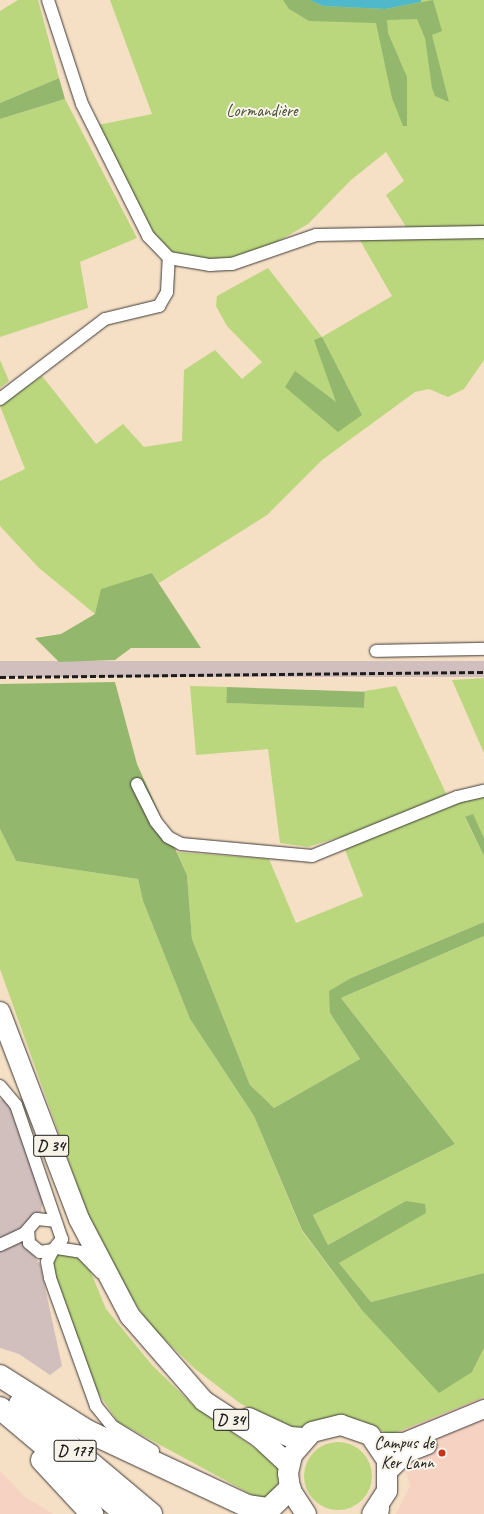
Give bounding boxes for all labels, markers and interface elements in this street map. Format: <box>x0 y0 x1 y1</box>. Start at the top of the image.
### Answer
park label: Lormandière <box>226 101 298 121</box>
road number: D 34 <box>33 1132 69 1160</box>
road number: D 34 <box>213 1406 249 1434</box>
place label: Campus de Ker Lann <box>374 1433 434 1473</box>
road number: D 177 <box>53 1437 97 1465</box>
marker: Campus de Ker Lann <box>437 1448 447 1458</box>

